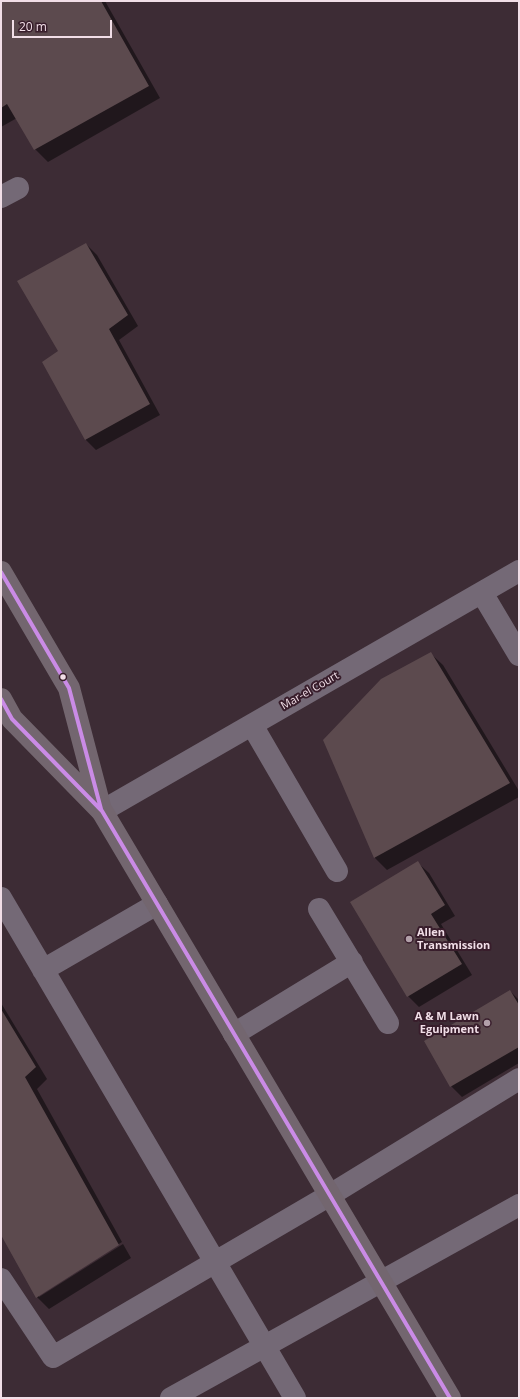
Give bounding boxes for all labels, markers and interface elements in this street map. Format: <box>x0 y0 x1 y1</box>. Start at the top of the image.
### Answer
scale bar <box>14 12 114 38</box>
text: 20 m <box>19 18 47 35</box>
street label: Mar-el Court <box>279 669 341 713</box>
unlabelled marker <box>58 672 68 682</box>
place label: Allen Transmission <box>417 926 490 952</box>
marker: Allen Transmission <box>404 934 414 944</box>
place label: A & M Lawn Eguipment <box>415 1010 479 1036</box>
marker: A & M Lawn Eguipment <box>482 1018 492 1028</box>

